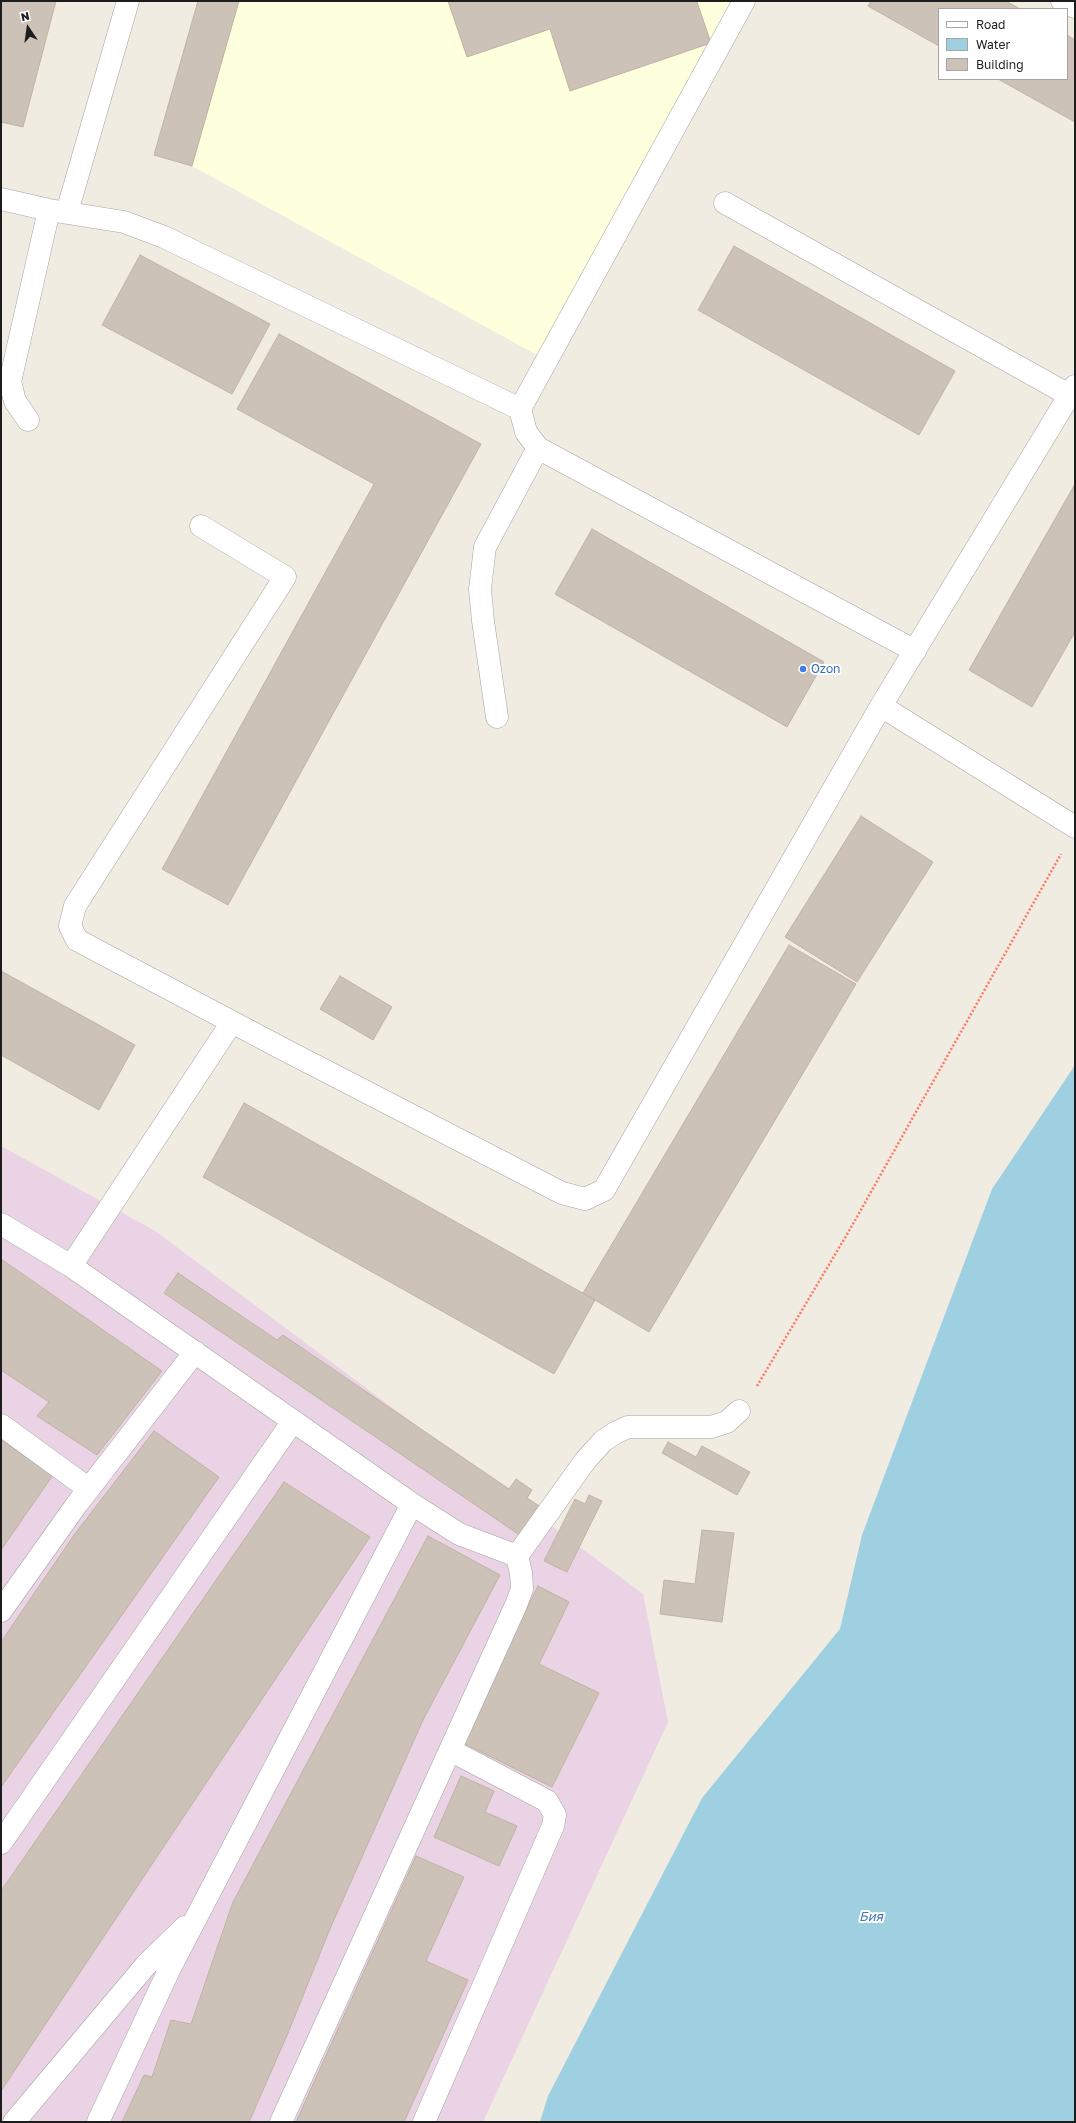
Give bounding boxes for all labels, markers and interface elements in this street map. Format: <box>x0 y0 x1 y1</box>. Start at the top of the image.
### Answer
north arrow <box>8 8 48 48</box>
legend <box>938 8 1068 80</box>
text: N <box>20 9 31 23</box>
text: Road <box>976 17 1005 32</box>
text: Water <box>976 37 1010 52</box>
text: Building <box>976 57 1024 72</box>
place label: Ozon <box>811 662 840 676</box>
marker: Ozon <box>798 664 808 674</box>
water label: Бия <box>859 1909 883 1925</box>

